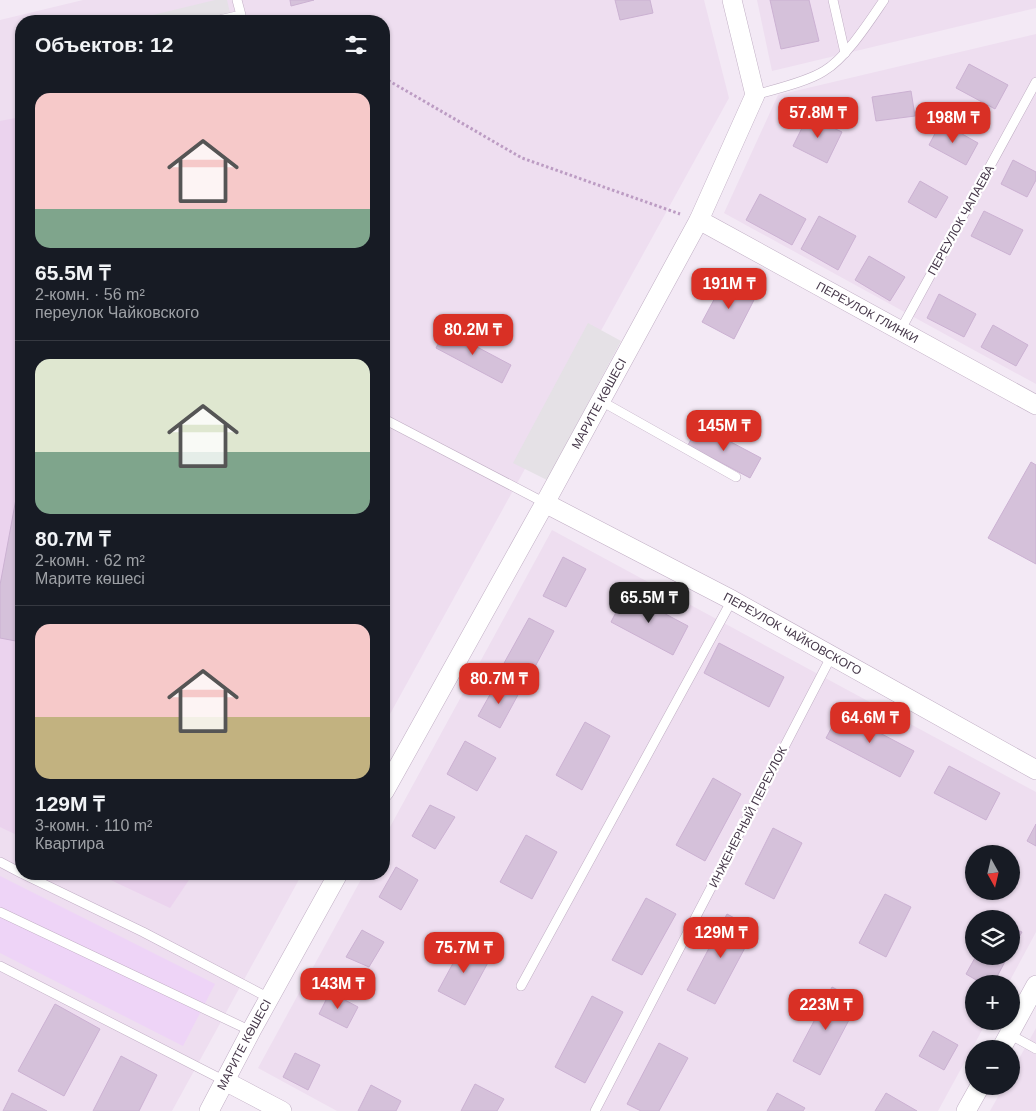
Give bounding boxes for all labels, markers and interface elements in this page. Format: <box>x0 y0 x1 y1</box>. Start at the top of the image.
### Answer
icon: filters <box>342 31 370 59</box>
text: Объектов: 12 <box>35 33 173 56</box>
pin: 57.8M ₸ <box>772 96 864 139</box>
pin: 198M ₸ <box>912 102 994 144</box>
text: 57.8M ₸ <box>789 104 847 121</box>
text: 198M ₸ <box>926 109 980 126</box>
icon: home <box>158 126 248 216</box>
street label: ПЕРЕУЛОК ЧАПАЕВА <box>925 163 997 277</box>
text: 65.5M ₸ <box>35 261 111 284</box>
pin: 191M ₸ <box>688 268 770 310</box>
text: 191M ₸ <box>702 275 756 292</box>
street label: ПЕРЕУЛОК ГЛИНКИ <box>814 279 921 346</box>
text: 2-комн. · 56 m² <box>35 286 145 303</box>
text: переулок Чайковского <box>35 304 199 321</box>
pin: 80.2M ₸ <box>427 314 519 356</box>
text: 80.2M ₸ <box>444 321 502 338</box>
street label: МАРИТЕ КӨШЕСІ <box>569 356 629 451</box>
icon: home <box>158 391 248 481</box>
pin: 145M ₸ <box>683 410 765 452</box>
text: 145M ₸ <box>697 417 751 434</box>
text: 80.7M ₸ <box>35 527 111 550</box>
text: 2-комн. · 62 m² <box>35 552 145 569</box>
text: Марите көшесі <box>35 570 145 587</box>
pin: 65.5M ₸ <box>603 582 695 624</box>
text: 65.5M ₸ <box>620 589 678 606</box>
street label: ПЕРЕУЛОК ЧАЙКОВСКОГО <box>721 590 864 678</box>
icon: home <box>158 656 248 746</box>
pin: 80.7M ₸ <box>453 662 545 705</box>
text: 80.7M ₸ <box>470 670 528 687</box>
pin: 64.6M ₸ <box>824 702 916 744</box>
text: 64.6M ₸ <box>841 709 899 726</box>
street label: ИНЖЕНЕРНЫЙ ПЕРЕУЛОК <box>705 744 790 890</box>
text: 129M ₸ <box>35 792 105 815</box>
text: 3-комн. · 110 m² <box>35 817 152 834</box>
text: Квартира <box>35 835 104 852</box>
north arrow <box>965 845 1020 900</box>
map controls <box>965 845 1020 1095</box>
button: layers <box>965 910 1020 965</box>
pin: 129M ₸ <box>680 916 762 959</box>
text: 129M ₸ <box>694 924 748 941</box>
pin: 75.7M ₸ <box>418 932 510 974</box>
text: 75.7M ₸ <box>435 939 493 956</box>
pin: 143M ₸ <box>297 968 379 1010</box>
text: 143M ₸ <box>311 975 365 992</box>
button: + <box>965 975 1020 1030</box>
pin: 223M ₸ <box>785 988 867 1031</box>
text: 223M ₸ <box>799 996 853 1013</box>
street label: МАРИТЕ КӨШЕСІ <box>214 997 274 1092</box>
button: − <box>965 1040 1020 1095</box>

